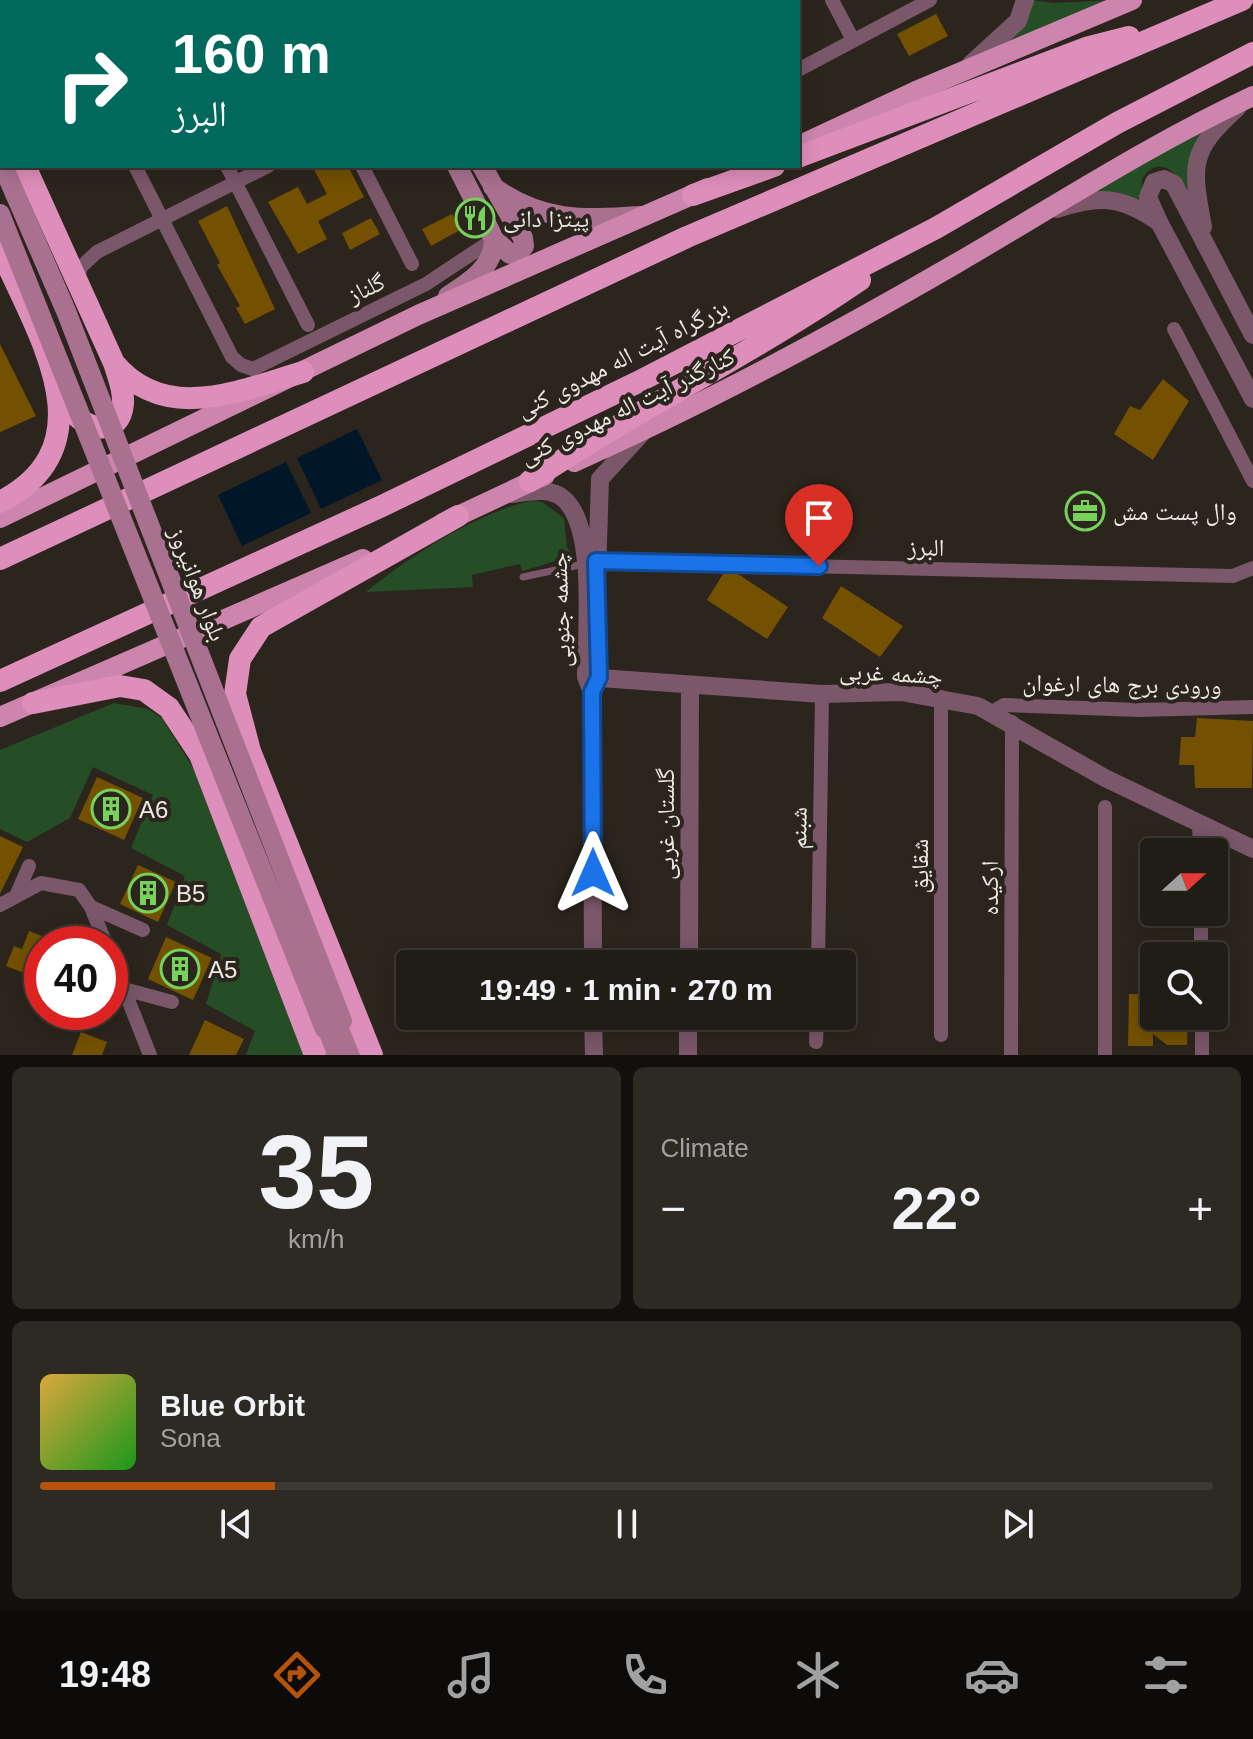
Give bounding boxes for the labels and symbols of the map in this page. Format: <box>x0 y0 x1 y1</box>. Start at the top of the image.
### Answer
restaurant icon: پیتزا دانی <box>454 197 496 239</box>
place label: پیتزا دانی <box>503 205 589 233</box>
street label: گلناز <box>342 267 389 309</box>
street label: بزرگراه آیت اله مهدوی کنی <box>512 293 733 424</box>
street label: کنارگذر آیت اله مهدوی کنی <box>515 342 739 471</box>
pin <box>785 484 853 566</box>
office icon: وال پست مش <box>1064 490 1106 532</box>
place label: وال پست مش <box>1113 498 1237 526</box>
street label: بلوار هوانیروز <box>163 522 232 645</box>
street label: البرز <box>906 533 945 562</box>
street label: چشمه جنوبی <box>544 552 577 668</box>
street label: چشمه غربی <box>839 657 943 690</box>
street label: ورودی برج های ارغوان <box>1022 669 1222 701</box>
street label: گلستان غربی <box>652 768 680 880</box>
building icon: A6 <box>90 788 132 830</box>
place label: A6 <box>139 796 168 823</box>
street label: شبنم <box>784 807 815 850</box>
position arrow <box>551 831 635 915</box>
north arrow <box>1140 838 1228 926</box>
street label: شقایق <box>906 839 934 893</box>
street label: ارکیده <box>976 861 1003 915</box>
building icon: B5 <box>127 872 169 914</box>
place label: B5 <box>176 880 205 907</box>
speed limit sign: 40 <box>24 926 128 1030</box>
building icon: A5 <box>159 948 201 990</box>
place label: A5 <box>208 956 237 983</box>

